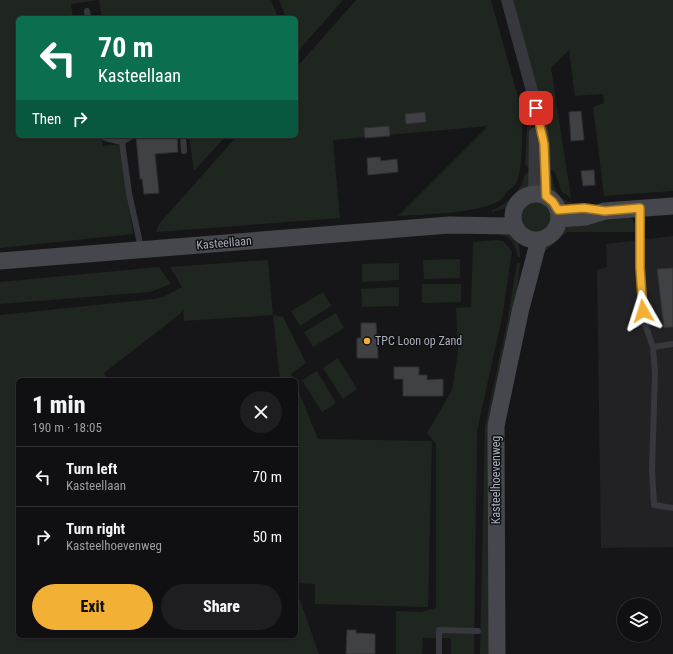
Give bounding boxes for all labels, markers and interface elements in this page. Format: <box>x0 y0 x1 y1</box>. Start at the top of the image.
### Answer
text: 70 m <box>98 31 154 64</box>
icon: left <box>32 32 84 84</box>
text: Kasteellaan <box>98 65 181 86</box>
pin <box>519 91 553 125</box>
icon: arrive <box>525 97 547 119</box>
icon: right <box>69 108 91 130</box>
text: Then <box>32 110 61 128</box>
street label: Kasteellaan <box>196 234 252 252</box>
position arrow <box>622 290 664 332</box>
place label: TPC Loon op Zand <box>375 334 462 348</box>
marker: TPC Loon op Zand <box>362 336 372 346</box>
text: 1 min <box>32 391 86 419</box>
button: close <box>240 391 282 433</box>
text: 190 m · 18:05 <box>32 420 102 435</box>
street label: Kasteelhoevenweg <box>489 436 503 524</box>
text: Turn left <box>66 460 117 478</box>
icon: left <box>32 466 54 488</box>
text: 70 m <box>252 468 282 486</box>
text: Kasteellaan <box>66 478 126 493</box>
text: Turn right <box>66 520 125 538</box>
icon: right <box>32 526 54 548</box>
text: 50 m <box>252 528 282 546</box>
text: Kasteelhoevenweg <box>66 538 162 553</box>
button: Exit <box>32 584 153 630</box>
button: Share <box>161 584 282 630</box>
map controls <box>617 598 661 642</box>
button: layers <box>617 598 661 642</box>

